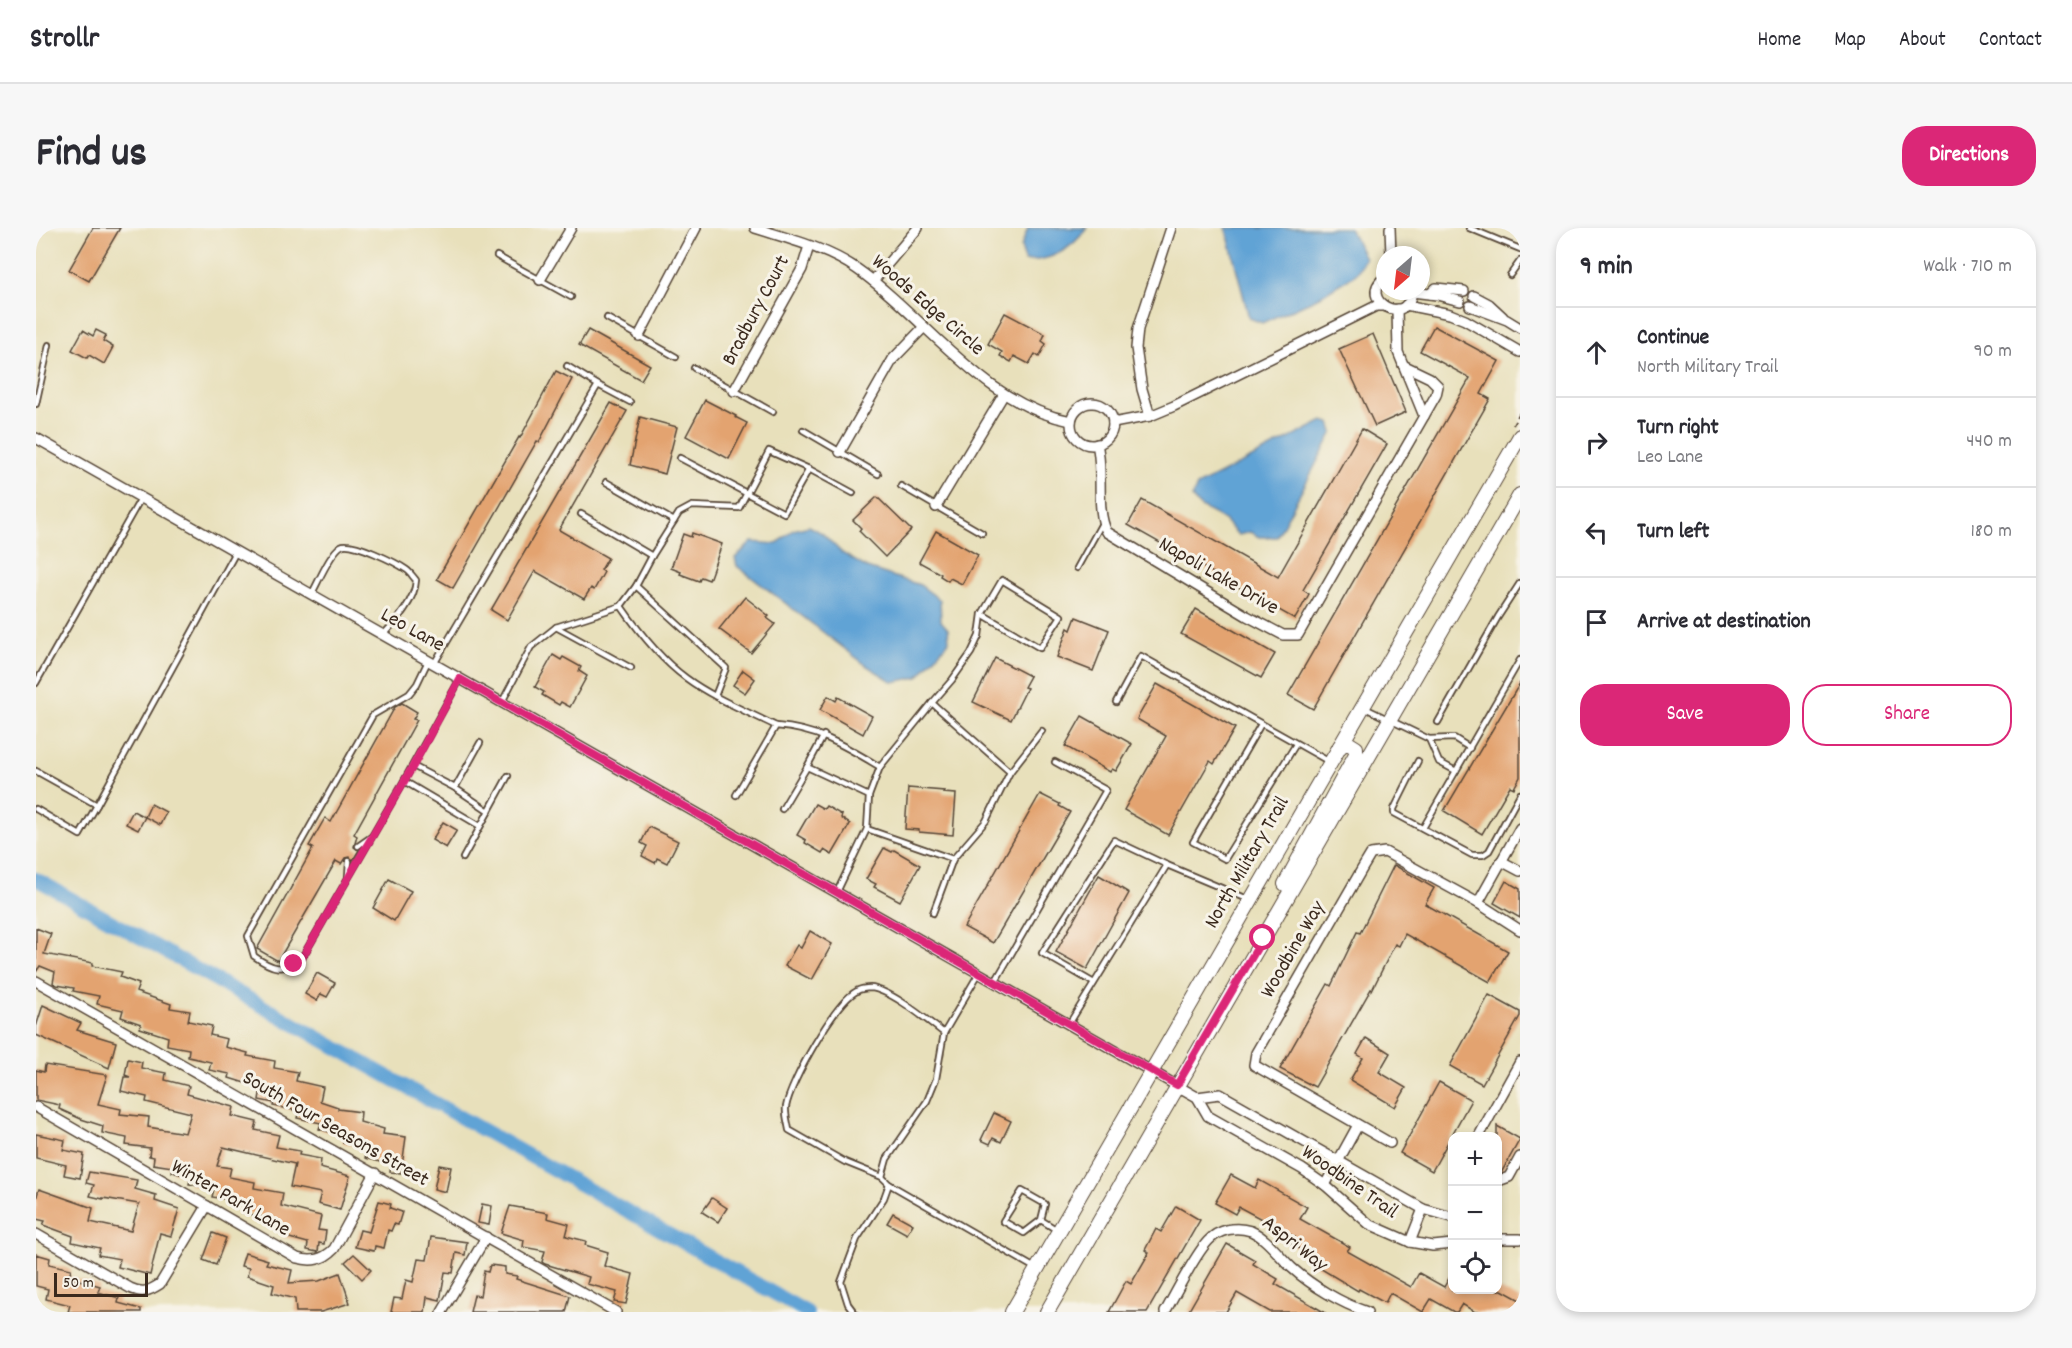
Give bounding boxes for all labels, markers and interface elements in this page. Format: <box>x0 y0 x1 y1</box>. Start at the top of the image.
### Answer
text: Strollr <box>30 21 99 61</box>
text: Home <box>1757 26 1801 56</box>
text: Map <box>1834 26 1866 56</box>
text: About <box>1899 26 1946 56</box>
text: Contact <box>1979 26 2042 56</box>
text: Find us <box>36 126 147 186</box>
button: Directions <box>1902 126 2036 186</box>
north arrow <box>1376 246 1430 300</box>
street label: Woods Edge Circle <box>864 248 990 364</box>
text: 9 min <box>1580 249 1633 286</box>
street label: Bradbury Court <box>715 250 799 371</box>
text: Walk · 710 m <box>1923 253 2012 281</box>
text: Continue <box>1637 323 1709 354</box>
icon: ahead <box>1580 336 1613 369</box>
text: 90 m <box>1974 338 2012 366</box>
text: North Military Trail <box>1637 354 1778 382</box>
text: Turn right <box>1637 413 1719 444</box>
icon: right <box>1580 426 1613 459</box>
text: 440 m <box>1966 428 2012 456</box>
text: Leo Lane <box>1637 444 1703 472</box>
icon: left <box>1580 516 1613 549</box>
text: Turn left <box>1637 517 1709 548</box>
text: 180 m <box>1970 518 2012 546</box>
street label: Napoli Lake Drive <box>1152 530 1284 624</box>
street label: Leo Lane <box>374 601 450 661</box>
icon: arrive <box>1580 606 1613 639</box>
text: Arrive at destination <box>1637 607 1811 638</box>
button: Save <box>1580 684 1790 746</box>
button: Share <box>1802 684 2012 746</box>
street label: North Military Trail <box>1198 791 1298 935</box>
street label: Woodbine Way <box>1254 895 1334 1004</box>
route start <box>1249 924 1275 950</box>
route end <box>280 950 306 976</box>
street label: South Four Seasons Street <box>236 1064 434 1196</box>
map controls <box>1448 1132 1502 1294</box>
button: + <box>1448 1132 1502 1186</box>
street label: Woodbine Trail <box>1294 1139 1404 1227</box>
street label: Winter Park Lane <box>165 1153 295 1245</box>
button: − <box>1448 1186 1502 1240</box>
street label: Aspri Way <box>1254 1210 1334 1281</box>
button: locate <box>1448 1240 1502 1294</box>
scale bar <box>54 1270 148 1298</box>
text: 50 m <box>63 1272 94 1295</box>

